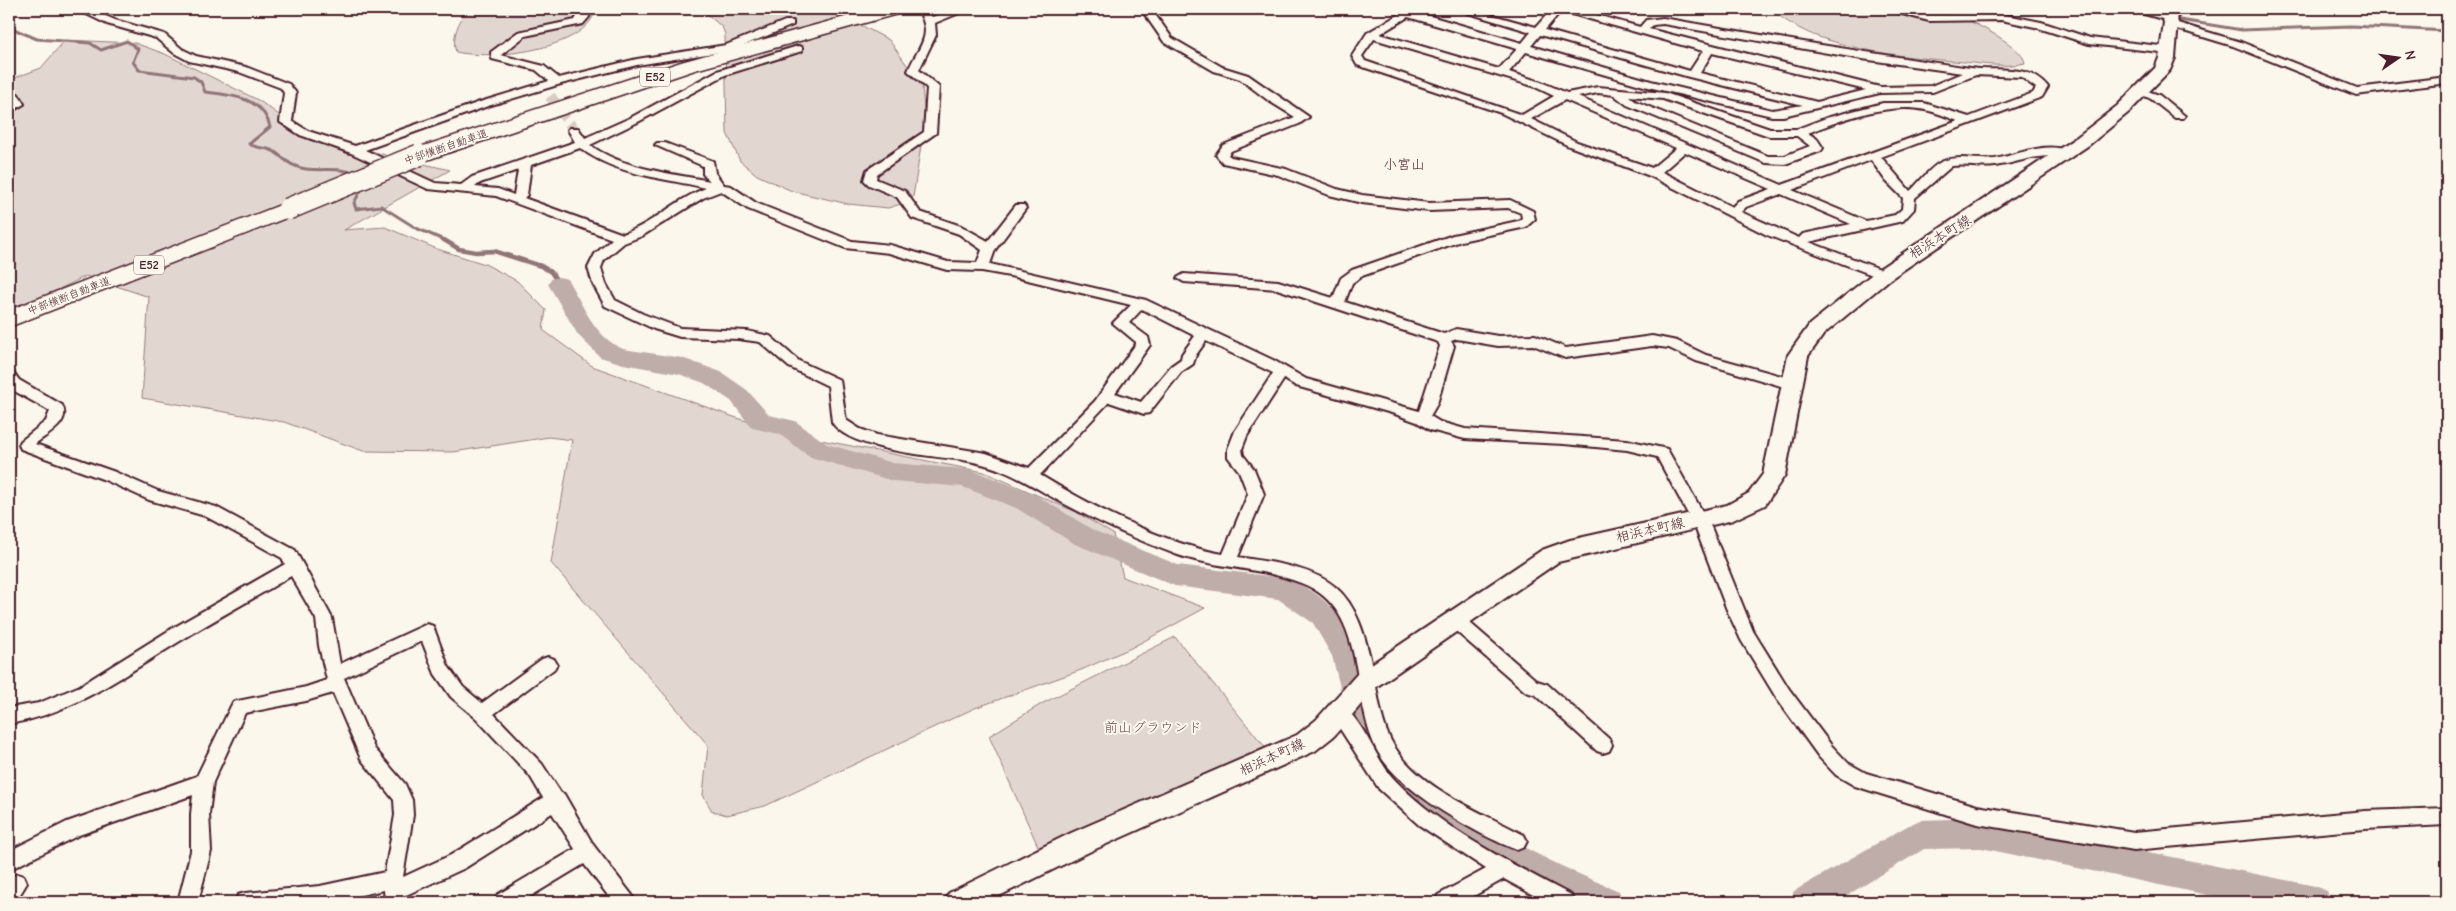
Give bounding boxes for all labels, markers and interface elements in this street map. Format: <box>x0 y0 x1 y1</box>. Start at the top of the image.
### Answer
north arrow <box>2374 32 2424 82</box>
text: N <box>2401 49 2419 62</box>
road number: E52 <box>640 68 670 86</box>
street label: 中部横断自動車道 <box>402 127 490 167</box>
district label: 小宮山 <box>1383 156 1425 173</box>
street label: 相浜本町線 <box>1906 211 1974 263</box>
road number: E52 <box>134 256 164 274</box>
street label: 中部横断自動車道 <box>26 274 112 318</box>
street label: 相浜本町線 <box>1614 514 1686 546</box>
park label: 前山グラウンド <box>1104 719 1202 736</box>
street label: 相浜本町線 <box>1237 735 1307 779</box>

